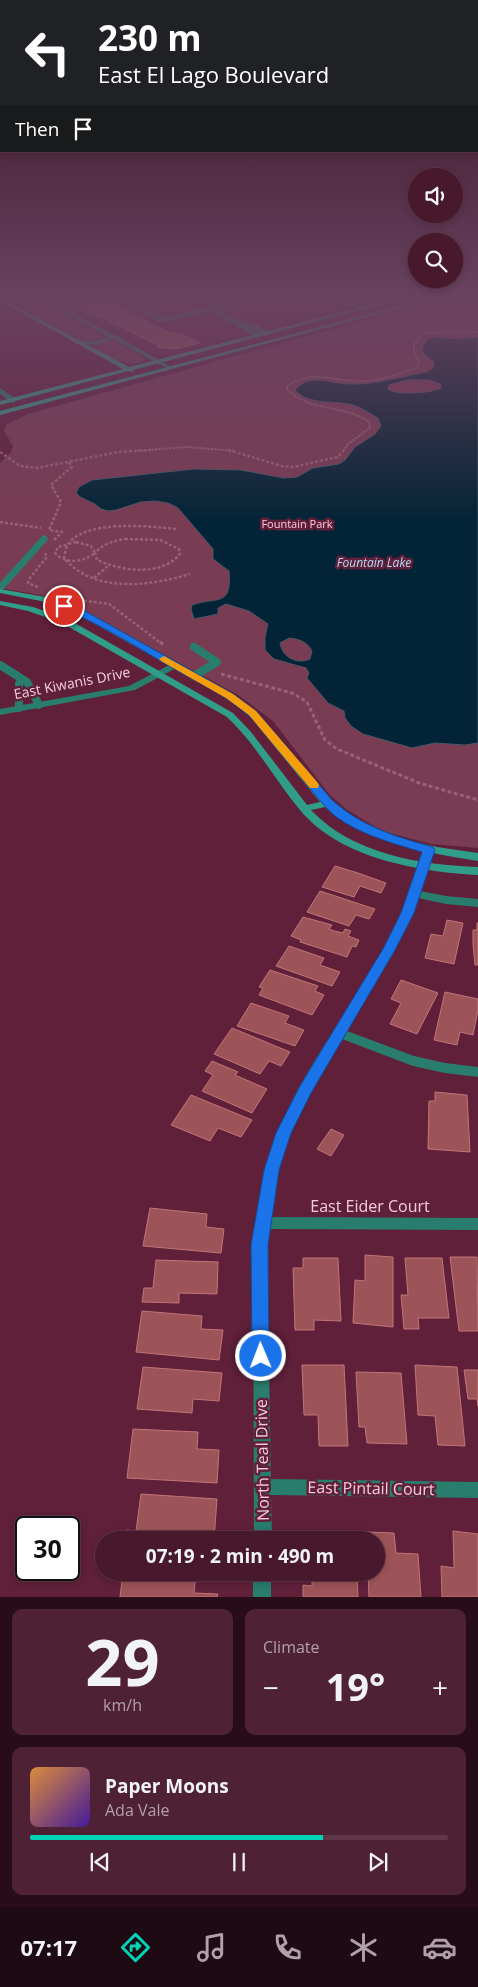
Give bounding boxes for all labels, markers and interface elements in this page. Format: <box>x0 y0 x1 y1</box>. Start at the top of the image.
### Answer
text: 230 m <box>98 14 202 61</box>
icon: left <box>15 20 80 85</box>
text: East El Lago Boulevard <box>98 59 329 89</box>
icon: arrive <box>69 115 97 143</box>
text: Then <box>15 116 59 142</box>
map controls <box>408 168 463 288</box>
button: sound <box>408 168 463 223</box>
button: search <box>408 233 463 288</box>
park label: Fountain Park <box>261 516 333 531</box>
water label: Fountain Lake <box>337 554 411 571</box>
pin <box>43 585 85 627</box>
icon: arrive <box>50 592 78 620</box>
street label: East Kiwanis Drive <box>12 662 132 703</box>
street label: East Eider Court <box>310 1195 430 1217</box>
position arrow <box>234 1329 286 1381</box>
street label: North Teal Drive <box>250 1399 274 1521</box>
street label: East Pintail Court <box>307 1476 435 1500</box>
speed limit sign: 30 <box>15 1516 80 1581</box>
text: 07:19 · 2 min · 490 m <box>146 1543 334 1569</box>
text: 29 <box>85 1617 160 1705</box>
text: Climate <box>263 1636 320 1658</box>
text: 19° <box>326 1660 385 1712</box>
text: − <box>263 1668 279 1706</box>
text: + <box>432 1668 448 1706</box>
text: km/h <box>103 1694 142 1716</box>
text: Paper Moons <box>105 1773 229 1799</box>
text: Ada Vale <box>105 1799 169 1821</box>
icon: previous <box>86 1848 114 1876</box>
icon: pause <box>225 1848 253 1876</box>
icon: next <box>364 1848 392 1876</box>
icon: directions <box>118 1930 153 1965</box>
icon: music <box>194 1930 229 1965</box>
icon: phone <box>270 1930 305 1965</box>
icon: climate <box>346 1930 381 1965</box>
icon: car <box>422 1930 457 1965</box>
text: 07:17 <box>21 1932 77 1962</box>

